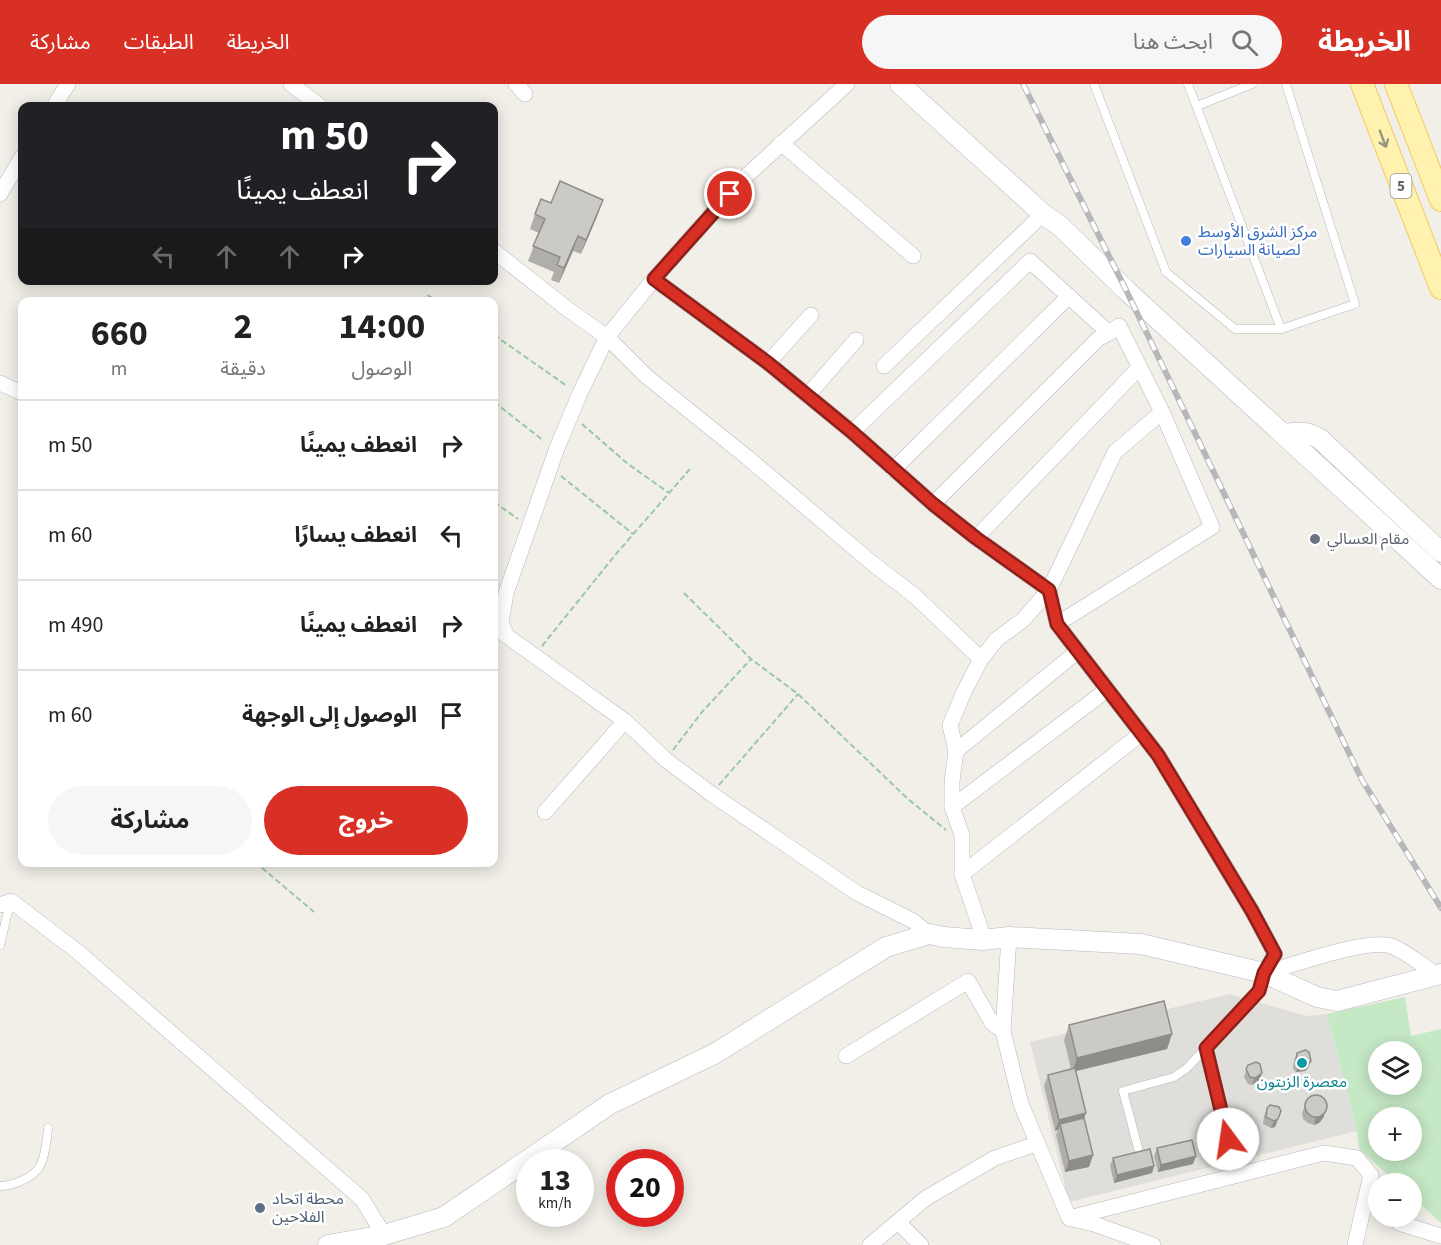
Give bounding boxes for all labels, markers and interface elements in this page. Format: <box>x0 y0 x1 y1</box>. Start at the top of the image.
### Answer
search box <box>862 15 1282 69</box>
text: الخريطة <box>1318 22 1411 62</box>
text: ابحث هنا <box>1133 26 1213 58</box>
icon: search <box>1228 26 1261 59</box>
text: مشاركة <box>30 27 91 57</box>
text: الطبقات <box>124 27 194 57</box>
text: الخريطة <box>227 27 290 57</box>
text: 50 m <box>280 106 369 166</box>
icon: right <box>390 126 468 204</box>
one-way arrow <box>1378 129 1389 147</box>
pin <box>704 168 755 219</box>
text: انعطف يمينًا <box>236 171 369 210</box>
road number: 5 <box>1390 174 1412 198</box>
icon: arrive <box>713 177 746 210</box>
place label: مركز الشرق الأوسط لصيانة السيارات <box>1198 221 1317 261</box>
marker: مركز الشرق الأوسط لصيانة السيارات <box>1179 234 1193 248</box>
icon: left <box>147 240 180 273</box>
icon: ahead <box>210 240 243 273</box>
icon: ahead <box>273 240 306 273</box>
icon: right <box>336 240 369 273</box>
text: 2 <box>234 301 253 352</box>
text: 14:00 <box>339 301 425 352</box>
text: 660 <box>91 308 148 359</box>
text: m <box>111 355 127 383</box>
text: دقيقة <box>220 355 266 383</box>
text: الوصول <box>352 355 412 383</box>
text: 50 m <box>48 429 93 461</box>
text: انعطف يمينًا <box>300 429 417 461</box>
icon: right <box>435 429 468 462</box>
text: 60 m <box>48 519 93 551</box>
text: انعطف يسارًا <box>294 519 417 551</box>
icon: left <box>435 519 468 552</box>
place label: مقام العسالي <box>1327 528 1409 551</box>
marker: مقام العسالي <box>1308 532 1322 546</box>
text: 490 m <box>48 609 103 641</box>
text: انعطف يمينًا <box>300 609 417 641</box>
icon: right <box>435 609 468 642</box>
text: 60 m <box>48 699 93 731</box>
text: الوصول إلى الوجهة <box>242 699 417 731</box>
icon: arrive <box>435 699 468 732</box>
button: مشاركة <box>48 786 252 855</box>
button: خروج <box>264 786 468 855</box>
map controls <box>1368 1041 1422 1227</box>
button: layers <box>1368 1041 1422 1095</box>
marker: معصرة الزيتون <box>1295 1056 1309 1070</box>
place label: معصرة الزيتون <box>1257 1071 1347 1093</box>
position arrow <box>1196 1107 1260 1171</box>
button: + <box>1368 1107 1422 1161</box>
speed limit sign: 20 <box>606 1149 684 1227</box>
text: 13 <box>539 1159 571 1202</box>
button: − <box>1368 1173 1422 1227</box>
place label: محطة اتحاد الفلاحين <box>272 1188 344 1228</box>
text: km/h <box>538 1193 572 1214</box>
marker: محطة اتحاد الفلاحين <box>253 1201 267 1215</box>

